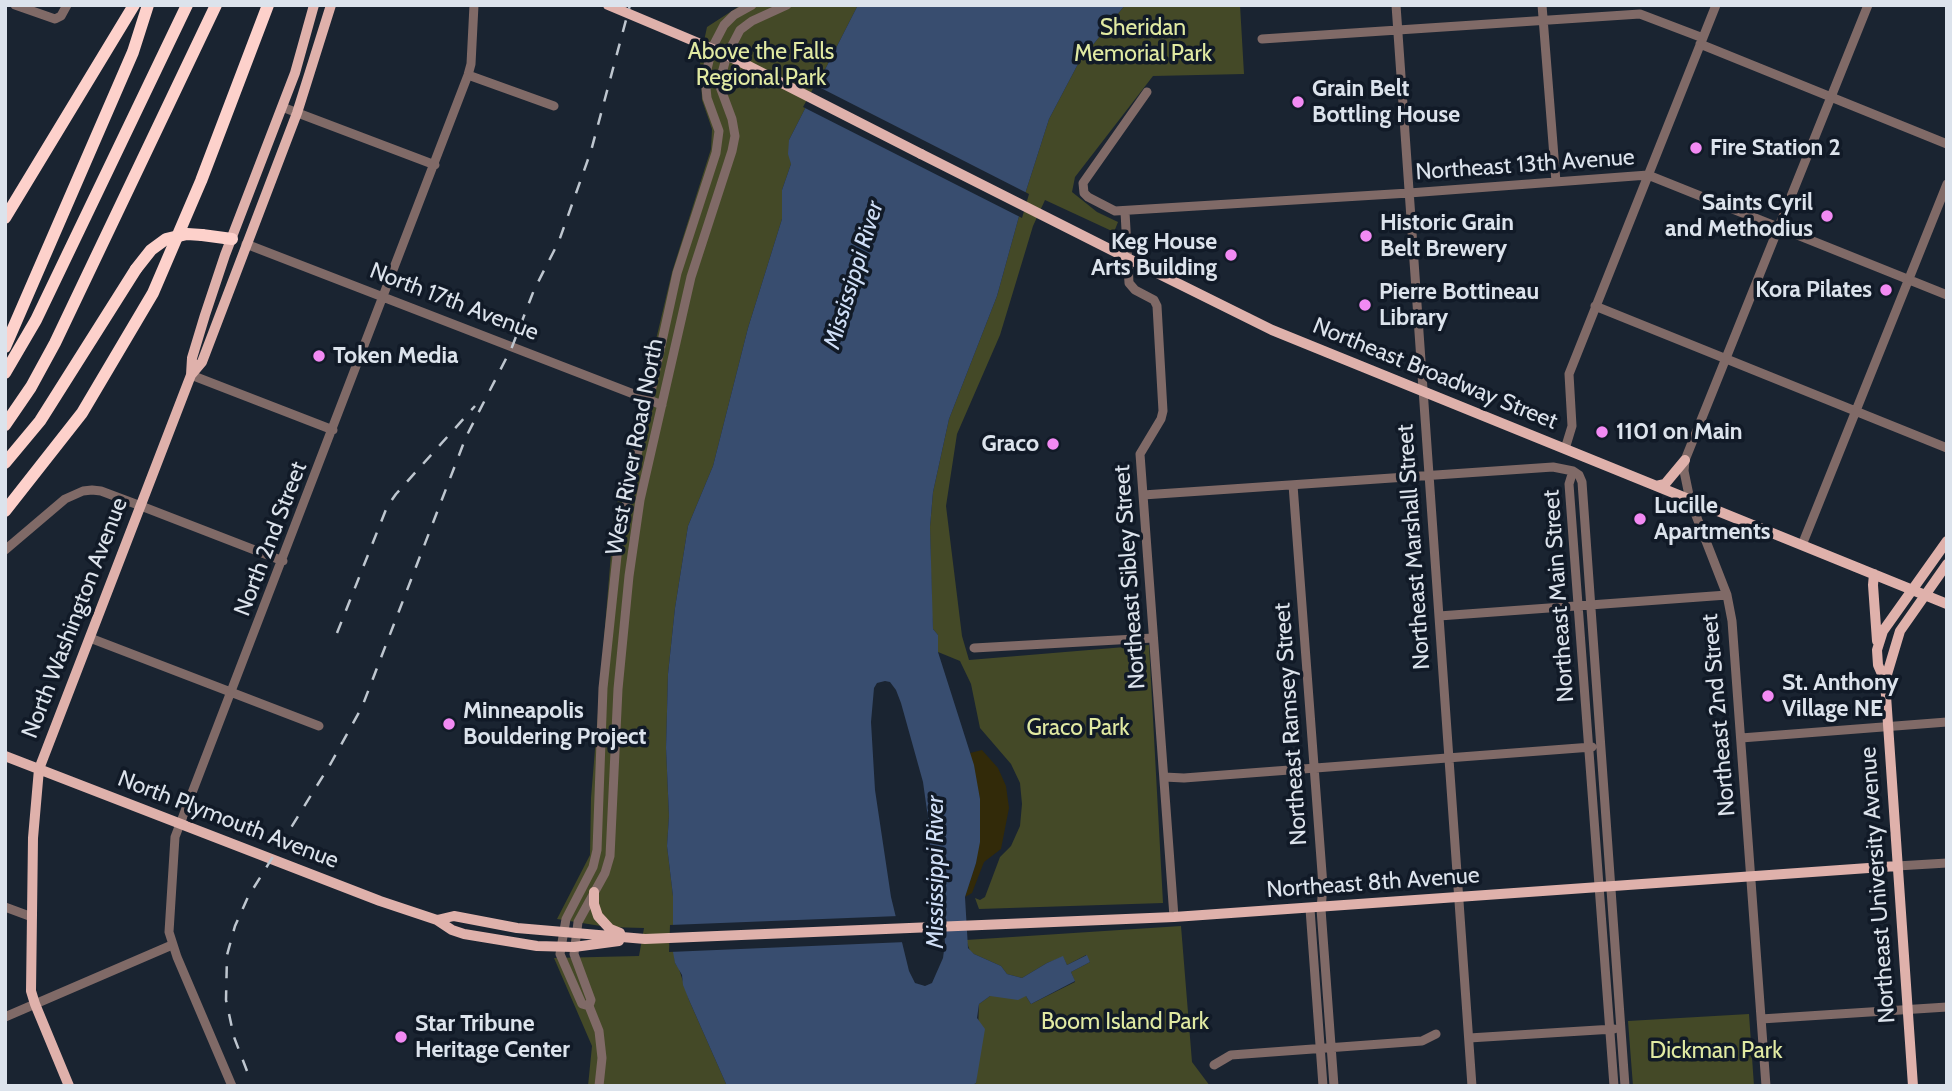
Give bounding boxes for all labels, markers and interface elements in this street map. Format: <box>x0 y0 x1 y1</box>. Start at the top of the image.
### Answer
park label: Sheridan Memorial Park <box>1074 14 1212 68</box>
park label: Above the Falls Regional Park <box>688 38 834 92</box>
place label: Grain Belt Bottling House <box>1312 75 1460 129</box>
marker: Grain Belt Bottling House <box>1290 94 1306 110</box>
place label: Fire Station 2 <box>1710 134 1841 162</box>
marker: Fire Station 2 <box>1688 140 1704 156</box>
street label: Northeast 13th Avenue <box>1415 144 1635 186</box>
place label: Saints Cyril and Methodius <box>1665 189 1813 243</box>
water label: Mississippi River <box>818 198 890 352</box>
marker: Saints Cyril and Methodius <box>1819 208 1835 224</box>
place label: Historic Grain Belt Brewery <box>1380 209 1514 263</box>
place label: Keg House Arts Building <box>1091 228 1217 282</box>
marker: Historic Grain Belt Brewery <box>1358 228 1374 244</box>
marker: Keg House Arts Building <box>1223 247 1239 263</box>
street label: North 17th Avenue <box>366 257 542 347</box>
place label: Kora Pilates <box>1755 276 1872 304</box>
place label: Pierre Bottineau Library <box>1379 278 1539 332</box>
marker: Kora Pilates <box>1878 282 1894 298</box>
marker: Pierre Bottineau Library <box>1357 297 1373 313</box>
street label: Northeast Broadway Street <box>1309 312 1561 436</box>
street label: West River Road North <box>600 336 670 558</box>
place label: Token Media <box>333 342 458 370</box>
marker: Token Media <box>311 348 327 364</box>
place label: 1101 on Main <box>1616 418 1743 446</box>
street label: Northeast Marshall Street <box>1392 423 1436 671</box>
marker: 1101 on Main <box>1594 424 1610 440</box>
place label: Graco <box>982 430 1039 458</box>
marker: Graco <box>1045 436 1061 452</box>
street label: North 2nd Street <box>229 458 313 620</box>
street label: Northeast Sibley Street <box>1108 464 1152 690</box>
street label: Northeast Main Street <box>1538 489 1580 703</box>
place label: Lucille Apartments <box>1654 492 1771 546</box>
street label: North Washington Avenue <box>16 494 134 742</box>
marker: Lucille Apartments <box>1632 511 1648 527</box>
street label: Northeast Ramsey Street <box>1269 602 1313 846</box>
street label: Northeast 2nd Street <box>1696 613 1742 817</box>
place label: St. Anthony Village NE <box>1782 669 1899 723</box>
marker: St. Anthony Village NE <box>1760 688 1776 704</box>
place label: Minneapolis Bouldering Project <box>463 697 646 751</box>
park label: Graco Park <box>1026 714 1130 742</box>
marker: Minneapolis Bouldering Project <box>441 716 457 732</box>
street label: Northeast University Avenue <box>1855 746 1901 1024</box>
street label: North Plymouth Avenue <box>114 765 342 875</box>
water label: Mississippi River <box>922 796 950 948</box>
street label: Northeast 8th Avenue <box>1266 862 1480 904</box>
park label: Boom Island Park <box>1041 1008 1209 1036</box>
place label: Star Tribune Heritage Center <box>415 1010 570 1064</box>
marker: Star Tribune Heritage Center <box>393 1029 409 1045</box>
park label: Dickman Park <box>1650 1037 1782 1065</box>

